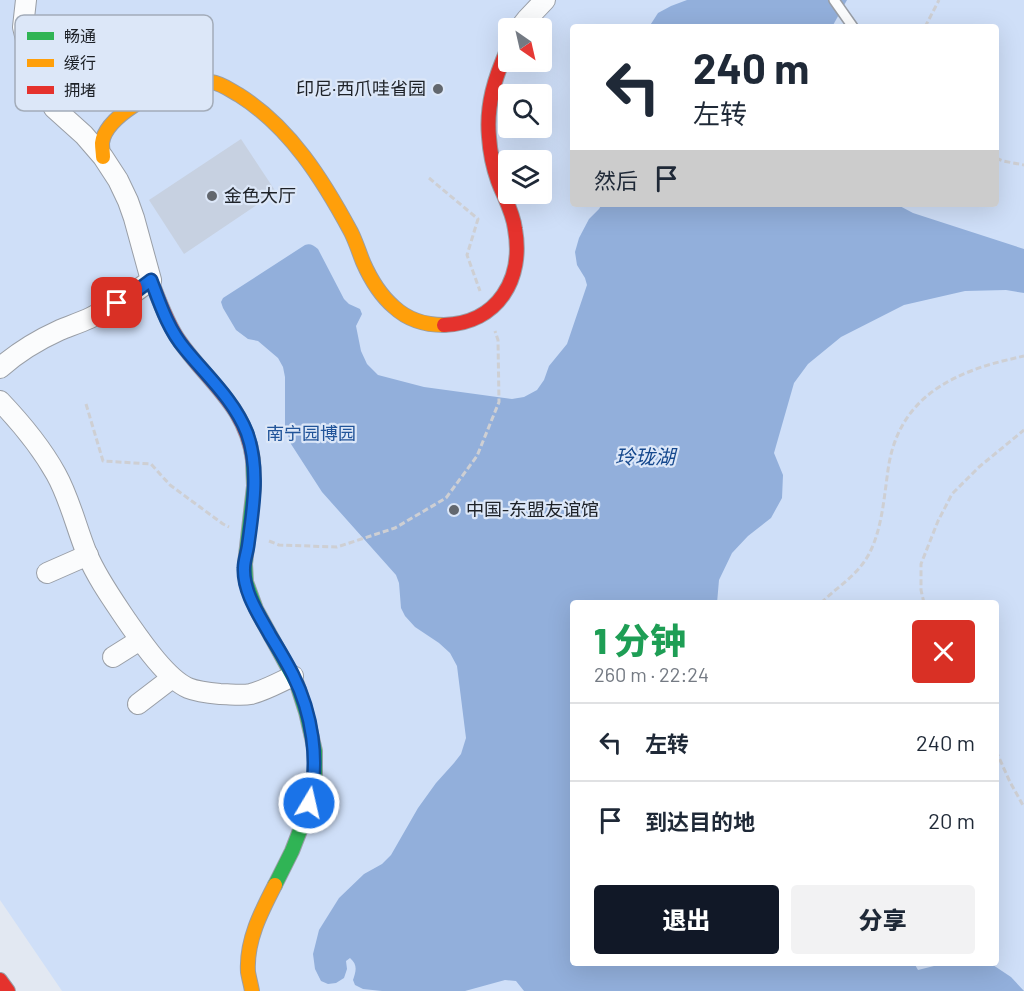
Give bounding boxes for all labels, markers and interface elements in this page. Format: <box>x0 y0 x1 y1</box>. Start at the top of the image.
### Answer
legend <box>15 15 213 111</box>
north arrow <box>498 18 552 72</box>
map controls <box>498 18 552 204</box>
text: 畅通 <box>64 26 96 45</box>
text: 240 m <box>693 42 809 92</box>
icon: left <box>594 48 672 126</box>
text: 缓行 <box>64 53 96 72</box>
place label: 印尼·西爪哇省园 <box>296 77 426 99</box>
text: 拥堵 <box>64 80 96 99</box>
marker: 印尼·西爪哇省园 <box>431 82 445 96</box>
button: search <box>498 84 552 138</box>
text: 左转 <box>693 97 747 129</box>
button: layers <box>498 150 552 204</box>
icon: arrive <box>650 162 683 195</box>
text: 然后 <box>594 167 638 193</box>
place label: 金色大厅 <box>224 184 296 206</box>
marker: 金色大厅 <box>205 189 219 203</box>
pin <box>91 277 142 328</box>
icon: arrive <box>100 286 133 319</box>
park label: 南宁园博园 <box>266 422 356 444</box>
water label: 玲珑湖 <box>615 444 678 468</box>
place label: 中国-东盟友谊馆 <box>466 498 599 520</box>
marker: 中国-东盟友谊馆 <box>447 503 461 517</box>
text: 1 分钟 <box>594 618 686 661</box>
button: close <box>912 620 975 683</box>
text: 260 m · 22:24 <box>594 662 709 686</box>
icon: left <box>594 726 627 759</box>
text: 240 m <box>916 729 975 755</box>
text: 左转 <box>645 730 689 756</box>
position arrow <box>277 771 341 835</box>
icon: arrive <box>594 804 627 837</box>
text: 20 m <box>928 807 975 833</box>
text: 到达目的地 <box>645 808 755 834</box>
button: 退出 <box>594 885 779 954</box>
button: 分享 <box>791 885 975 954</box>

